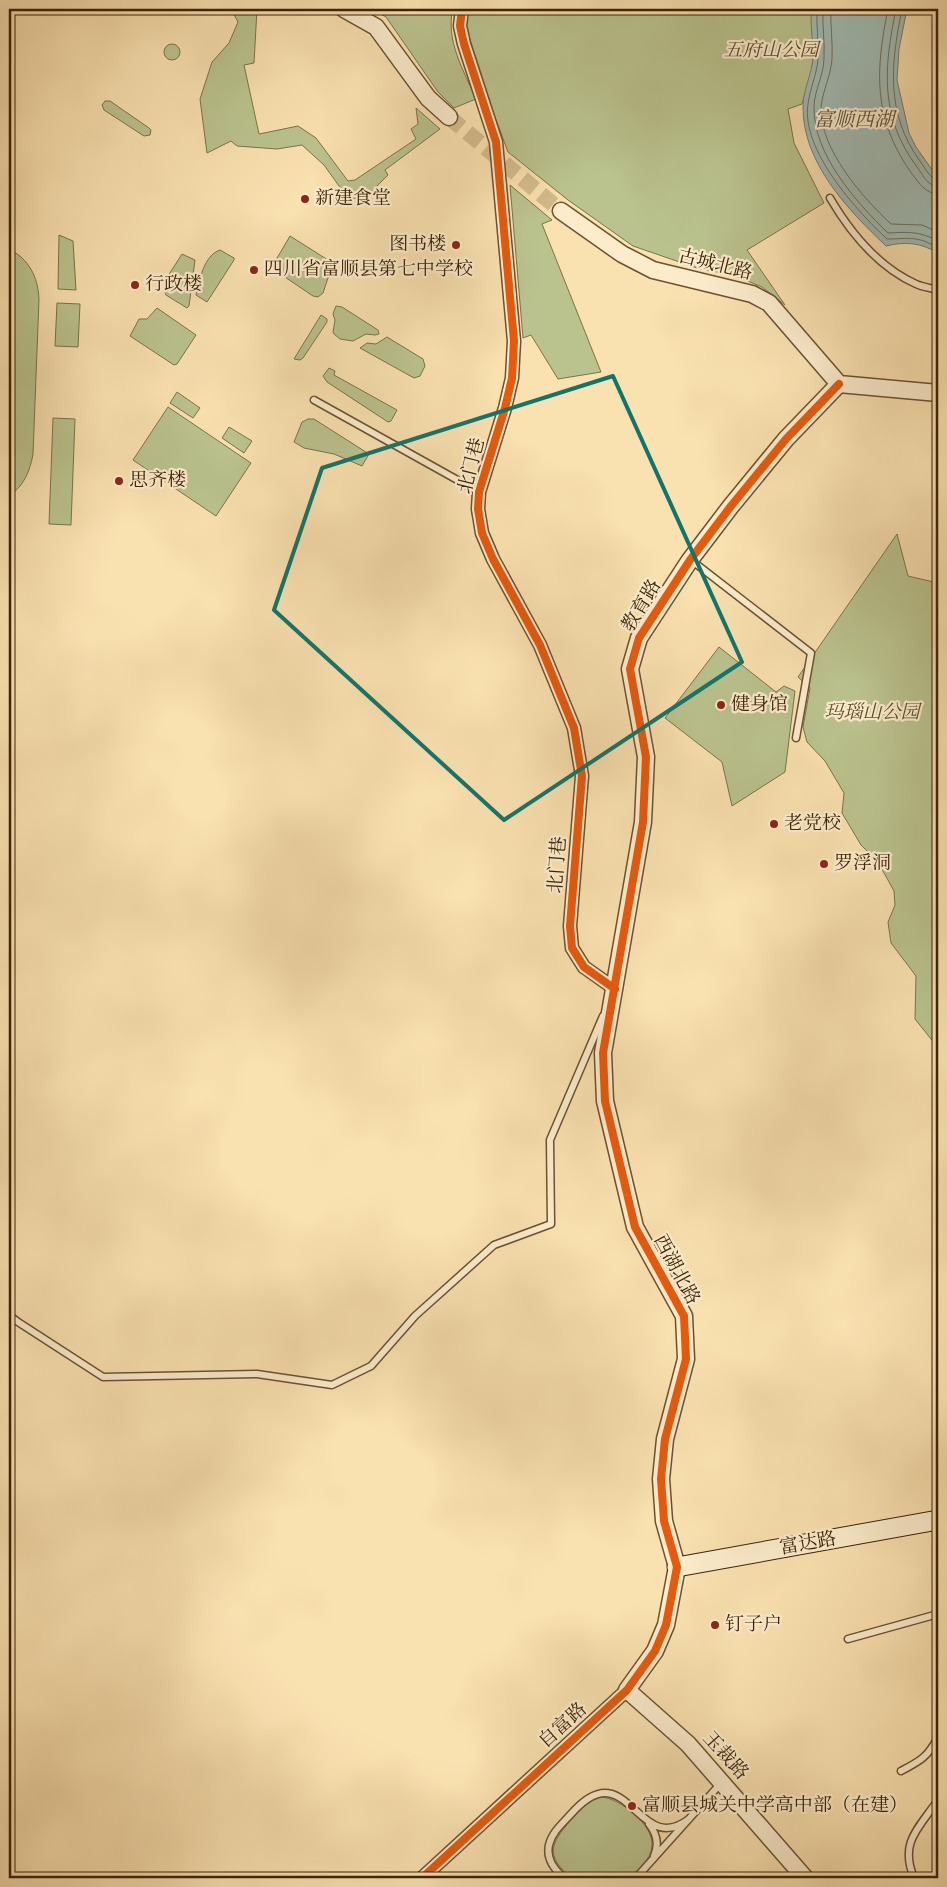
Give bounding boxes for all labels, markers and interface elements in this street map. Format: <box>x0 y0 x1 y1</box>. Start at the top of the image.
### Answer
park label: 五府山公园 <box>723 38 821 64</box>
water label: 富顺西湖 <box>814 107 897 135</box>
place label: 新建食堂 <box>315 186 391 212</box>
marker: 新建食堂 <box>299 193 311 205</box>
place label: 图书楼 <box>389 232 446 258</box>
marker: 图书楼 <box>450 239 462 251</box>
street label: 古城北路 <box>675 243 755 287</box>
place label: 四川省富顺县第七中学校 <box>264 257 473 283</box>
marker: 四川省富顺县第七中学校 <box>248 264 260 276</box>
place label: 行政楼 <box>145 272 202 298</box>
marker: 行政楼 <box>129 279 141 291</box>
street label: 北门巷 <box>452 435 492 497</box>
place label: 思齐楼 <box>129 468 186 494</box>
marker: 思齐楼 <box>113 475 125 487</box>
street label: 教育路 <box>616 575 668 637</box>
place label: 健身馆 <box>731 692 788 718</box>
marker: 健身馆 <box>715 699 727 711</box>
park label: 玛瑙山公园 <box>824 700 922 726</box>
place label: 老党校 <box>784 811 841 837</box>
marker: 老党校 <box>768 818 780 830</box>
street label: 北门巷 <box>543 836 573 894</box>
place label: 罗浮洞 <box>834 851 891 877</box>
marker: 罗浮洞 <box>818 858 830 870</box>
street label: 西湖北路 <box>647 1230 705 1310</box>
street label: 富达路 <box>778 1526 838 1562</box>
place label: 钉子户 <box>725 1612 782 1638</box>
marker: 钉子户 <box>709 1619 721 1631</box>
street label: 自富路 <box>533 1697 593 1755</box>
street label: 玉裁路 <box>696 1726 754 1786</box>
place label: 富顺县城关中学高中部（在建） <box>642 1793 908 1819</box>
marker: 富顺县城关中学高中部（在建） <box>626 1800 638 1812</box>

